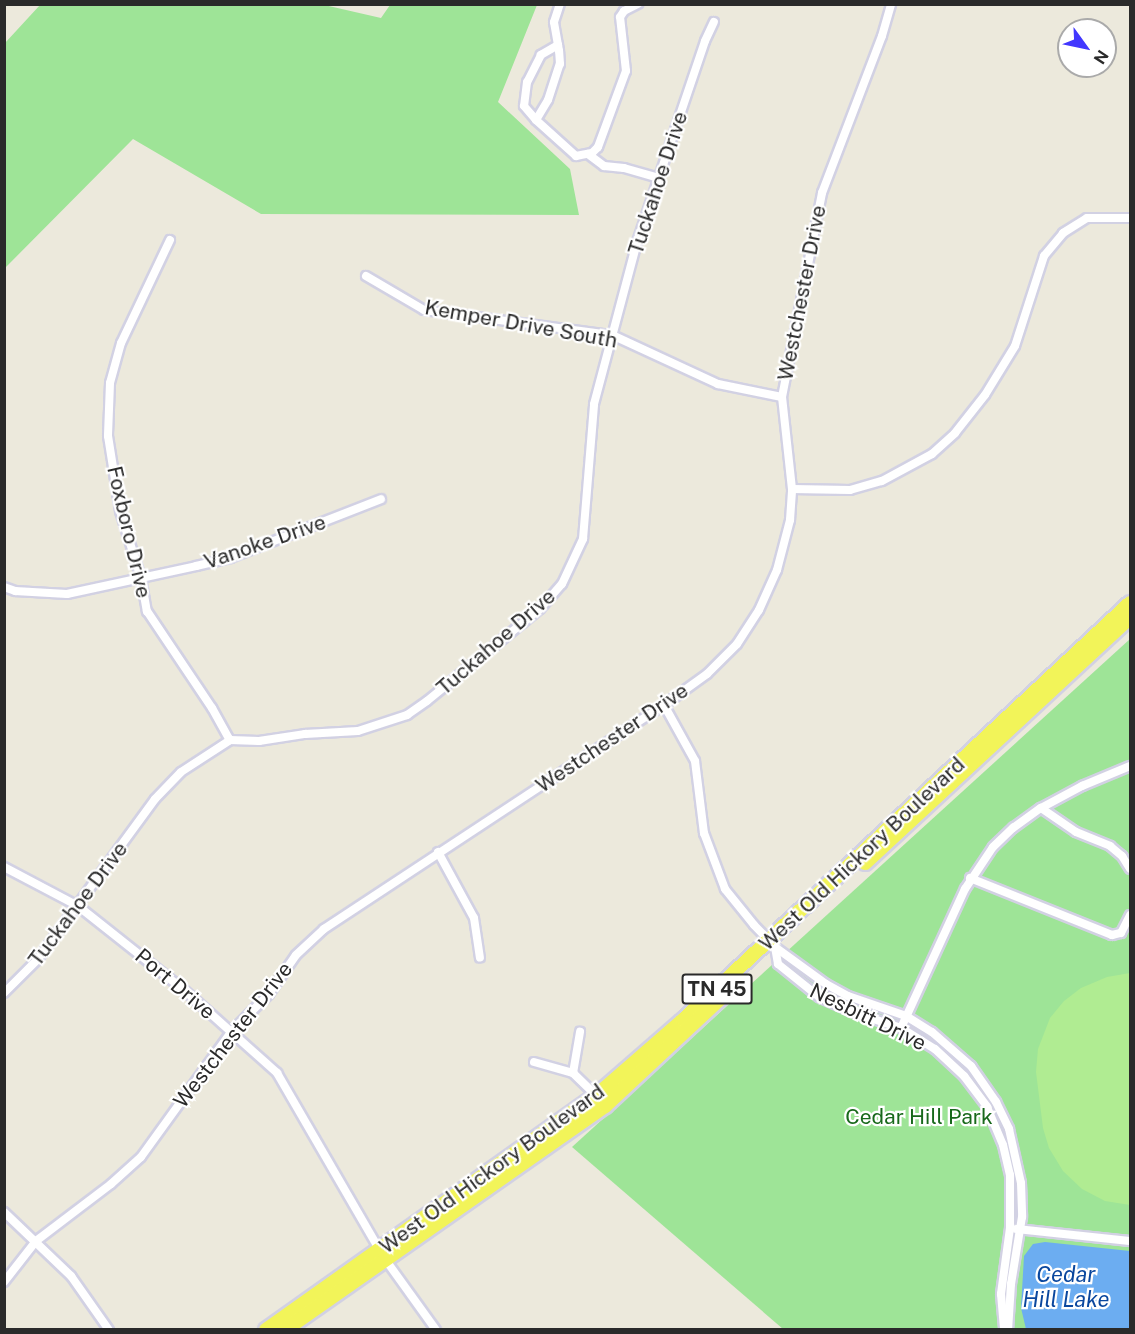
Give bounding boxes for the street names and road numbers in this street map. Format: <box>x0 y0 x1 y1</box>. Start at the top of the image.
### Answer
street label: Tuckahoe Drive <box>623 108 693 258</box>
street label: Westchester Drive <box>773 203 831 383</box>
street label: Kemper Drive South <box>423 295 619 353</box>
street label: Foxboro Drive <box>102 463 156 601</box>
street label: Vanoke Drive <box>201 509 329 575</box>
street label: Tuckahoe Drive <box>431 584 561 700</box>
street label: Westchester Drive <box>531 678 693 798</box>
street label: West Old Hickory Boulevard <box>754 752 970 956</box>
street label: Tuckahoe Drive <box>23 837 133 971</box>
street label: Port Drive <box>130 943 220 1025</box>
street label: Westchester Drive <box>168 957 298 1113</box>
road number: TN 45 <box>681 972 753 1006</box>
street label: Nesbitt Drive <box>806 978 930 1056</box>
street label: West Old Hickory Boulevard <box>374 1079 610 1259</box>

